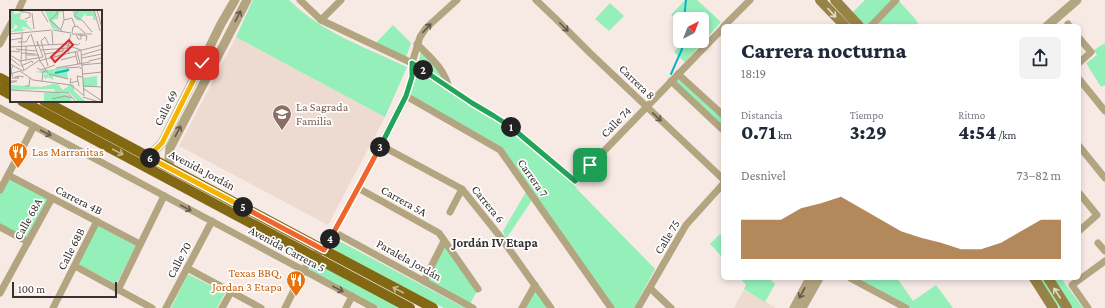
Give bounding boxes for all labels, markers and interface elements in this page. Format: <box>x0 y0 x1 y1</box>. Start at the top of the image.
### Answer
one-way arrow <box>828 8 837 18</box>
inset map <box>10 10 102 102</box>
one-way arrow <box>235 11 243 23</box>
north arrow <box>673 12 709 48</box>
map controls <box>673 12 709 48</box>
one-way arrow <box>559 22 569 32</box>
one-way arrow <box>423 23 432 33</box>
button: share <box>1019 37 1061 79</box>
text: Carrera nocturna <box>741 38 907 63</box>
pin <box>185 46 219 80</box>
icon: check <box>191 52 213 74</box>
pin: 2 <box>413 60 433 80</box>
street label: Carrera 8 <box>616 62 658 102</box>
text: 2 <box>420 64 426 76</box>
text: 18:19 <box>741 66 766 81</box>
street label: Calle 69 <box>151 88 181 128</box>
place label: La Sagrada Familia <box>296 100 349 128</box>
school or university icon: La Sagrada Familia <box>271 103 293 131</box>
street label: Calle 74 <box>598 104 634 140</box>
text: Distancia <box>741 109 783 121</box>
text: Tiempo <box>850 109 883 121</box>
text: Ritmo <box>958 109 985 121</box>
one-way arrow <box>652 112 662 122</box>
pin: 1 <box>501 117 521 137</box>
text: 1 <box>509 121 513 133</box>
text: 0.71 <box>741 121 776 143</box>
text: 3:29 <box>850 121 887 143</box>
text: 4:54 <box>958 121 996 143</box>
one-way arrow <box>175 126 182 138</box>
text: km <box>776 129 792 141</box>
text: /km <box>996 129 1016 141</box>
one-way arrow <box>40 130 52 138</box>
pin: 3 <box>370 137 390 157</box>
restaurant icon: Las Marranitas <box>7 141 29 169</box>
text: 3 <box>377 141 383 153</box>
place label: Las Marranitas <box>32 145 104 159</box>
street label: Avenida Jordán <box>167 147 238 194</box>
pin: 6 <box>140 148 160 168</box>
pin <box>573 148 607 182</box>
one-way arrow <box>112 149 124 157</box>
text: 6 <box>147 152 153 164</box>
icon: arrive <box>579 154 601 176</box>
street label: Carrera 7 <box>515 156 551 200</box>
text: Desnivel <box>741 168 786 183</box>
text: 73–82 m <box>1017 168 1061 183</box>
street label: Carrera 4B <box>53 182 105 218</box>
street label: Carrera 6 <box>469 182 507 226</box>
street label: Carrera 5A <box>379 183 430 219</box>
street label: Calle 68A <box>11 195 45 242</box>
pin: 5 <box>233 197 253 217</box>
text: 5 <box>240 201 246 213</box>
one-way arrow <box>180 204 192 212</box>
street label: Calle 75 <box>651 217 683 257</box>
street label: Avenida Carrera 5 <box>246 223 328 275</box>
street label: Calle 68B <box>54 225 88 272</box>
pin: 4 <box>320 229 340 249</box>
text: 4 <box>327 233 333 245</box>
district label: Jordán IV Etapa <box>450 235 538 250</box>
street label: Paralela Jordán <box>374 236 444 284</box>
street label: Calle 70 <box>164 240 194 280</box>
place label: Texas BBQ, Jordan 3 Etapa <box>211 266 282 294</box>
restaurant icon: Texas BBQ, Jordan 3 Etapa <box>285 269 307 297</box>
scale bar <box>12 280 117 299</box>
text: 100 m <box>18 283 45 295</box>
one-way arrow <box>332 285 344 293</box>
one-way arrow <box>393 285 405 293</box>
one-way arrow <box>798 287 805 299</box>
one-way arrow <box>1053 287 1061 299</box>

